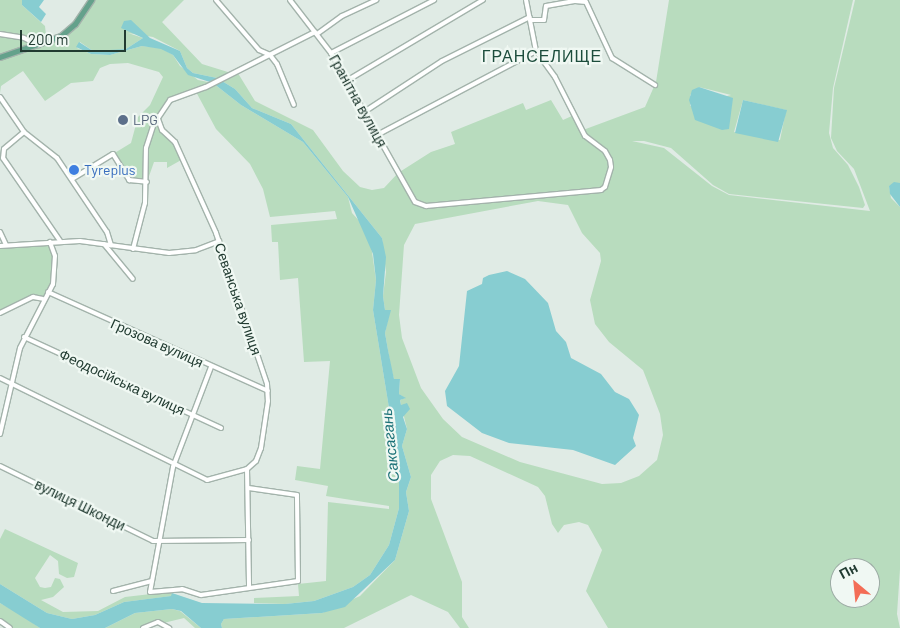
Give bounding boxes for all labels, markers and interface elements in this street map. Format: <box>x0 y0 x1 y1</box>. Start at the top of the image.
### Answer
scale bar <box>22 20 129 52</box>
text: 200 m <box>28 30 68 48</box>
district label: ГРАНСЕЛИЩЕ <box>481 46 603 66</box>
street label: Гранітна вулиця <box>326 52 390 150</box>
place label: LPG <box>133 112 158 128</box>
marker: LPG <box>117 114 129 126</box>
place label: Tyreplus <box>84 162 136 178</box>
marker: Tyreplus <box>68 164 80 176</box>
street label: Севанська вулиця <box>211 241 265 357</box>
street label: Грозова вулиця <box>108 315 206 371</box>
street label: Феодосійська вулиця <box>57 346 187 418</box>
water label: Саксагань <box>377 407 403 483</box>
street label: вулиця Шконди <box>32 476 128 534</box>
north arrow <box>830 558 880 608</box>
text: Пн <box>836 558 860 582</box>

